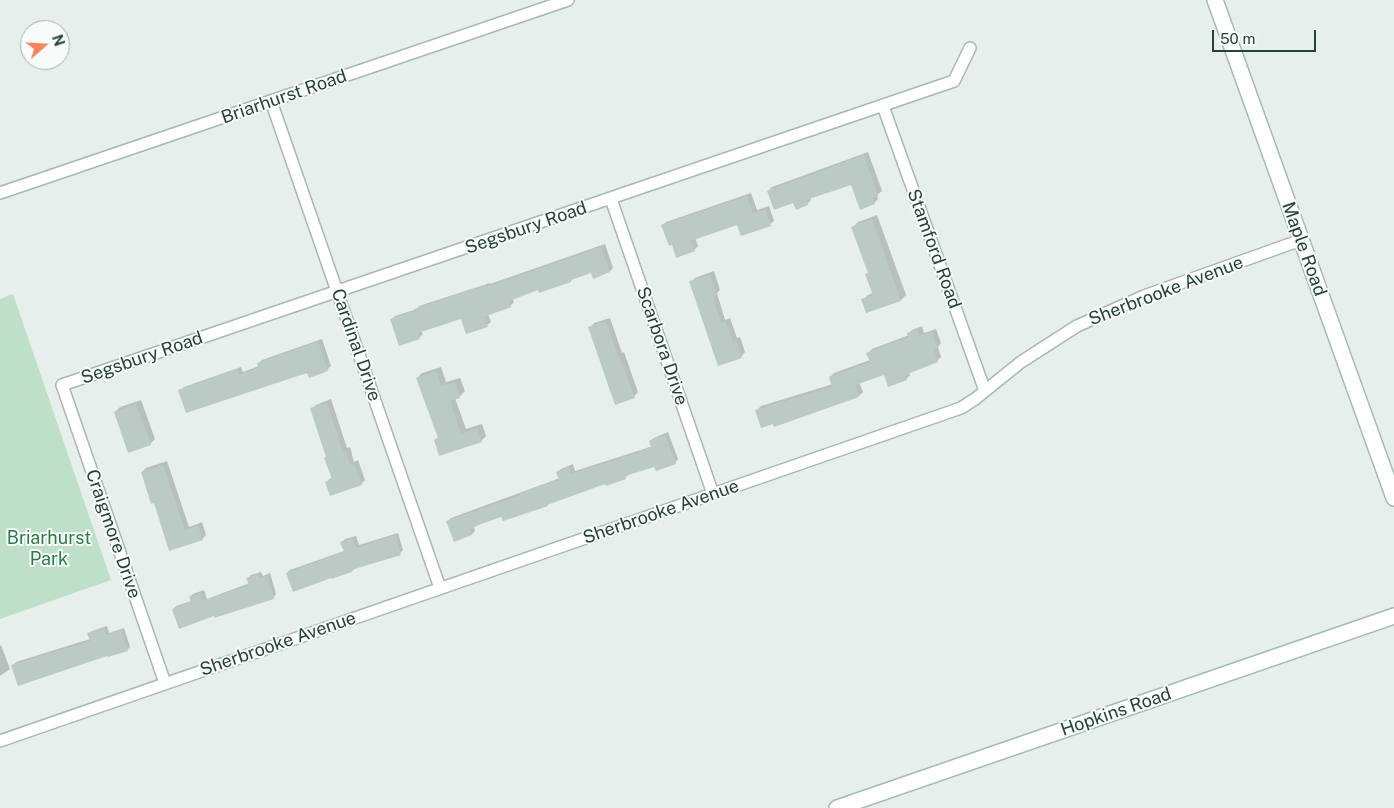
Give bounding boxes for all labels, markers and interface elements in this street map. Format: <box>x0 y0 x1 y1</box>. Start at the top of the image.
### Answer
north arrow <box>20 20 70 70</box>
scale bar <box>1214 20 1318 52</box>
text: 50 m <box>1220 30 1255 47</box>
text: N <box>49 33 68 48</box>
street label: Briarhurst Road <box>218 65 350 129</box>
street label: Stamford Road <box>902 186 966 312</box>
street label: Segsbury Road <box>462 197 590 259</box>
street label: Maple Road <box>1277 199 1331 299</box>
street label: Sherbrooke Avenue <box>1086 252 1246 330</box>
street label: Scarbora Drive <box>632 284 692 408</box>
street label: Cardinal Drive <box>327 286 385 404</box>
street label: Segsbury Road <box>78 327 206 389</box>
street label: Craigmore Drive <box>81 467 145 601</box>
street label: Sherbrooke Avenue <box>580 475 742 549</box>
park label: Briarhurst Park <box>7 527 91 570</box>
street label: Sherbrooke Avenue <box>197 607 359 681</box>
street label: Hopkins Road <box>1058 683 1174 741</box>

